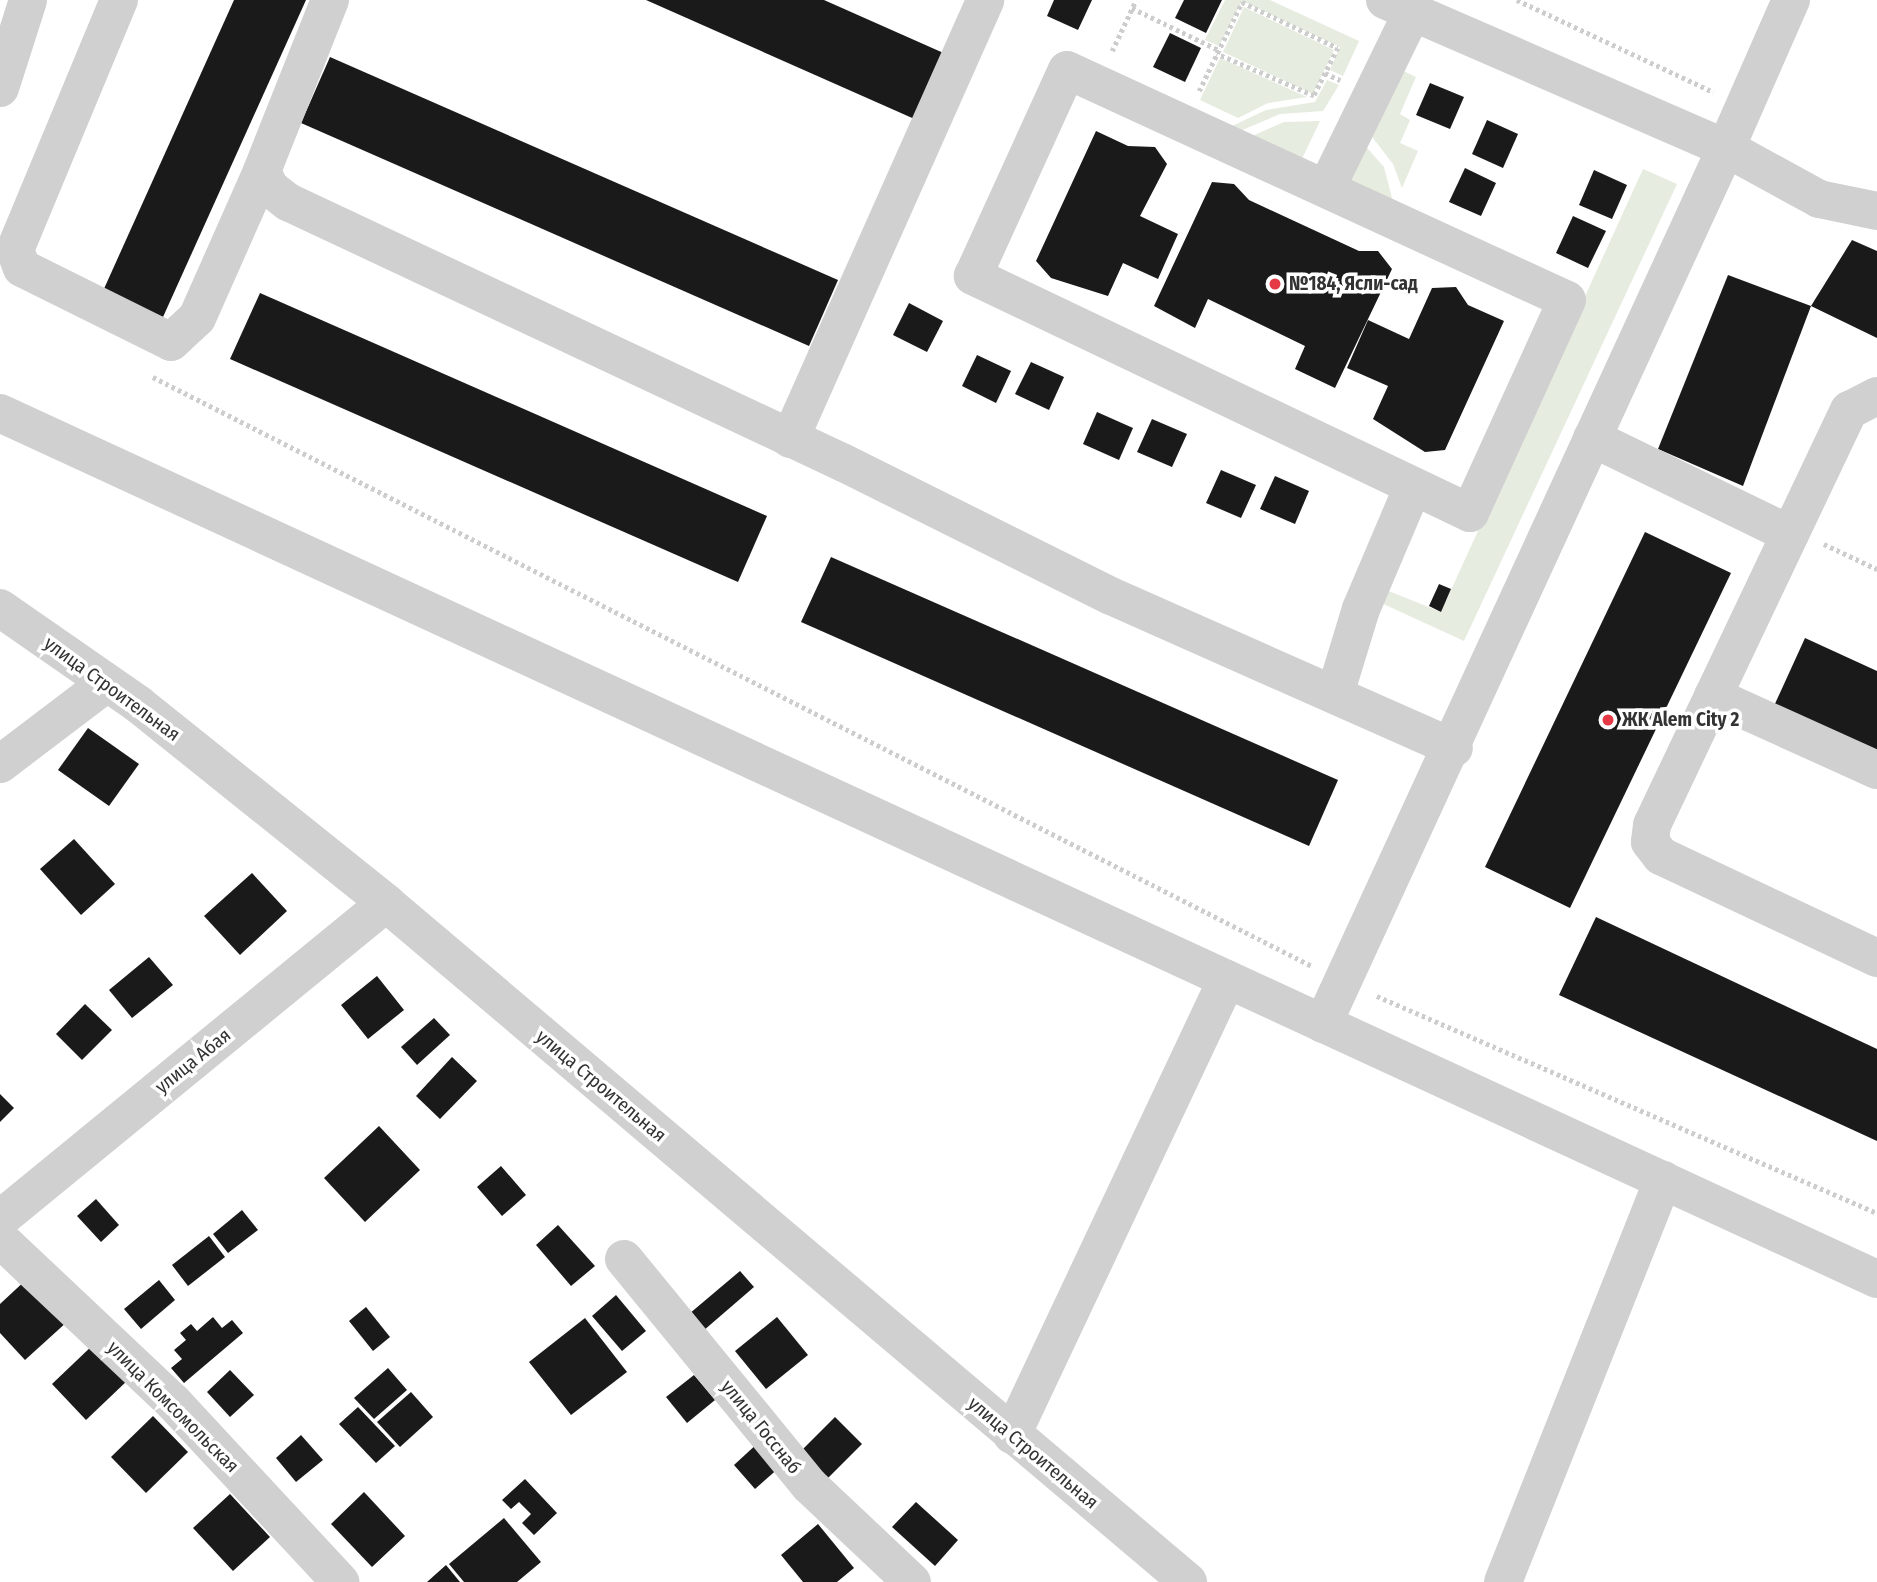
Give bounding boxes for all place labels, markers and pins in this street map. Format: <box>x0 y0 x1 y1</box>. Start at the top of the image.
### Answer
place label: №184, Ясли-сад <box>1289 273 1418 295</box>
marker: №184, Ясли-сад <box>1267 276 1283 292</box>
place label: ЖК Alem City 2 <box>1622 709 1739 731</box>
marker: ЖК Alem City 2 <box>1600 712 1616 728</box>

